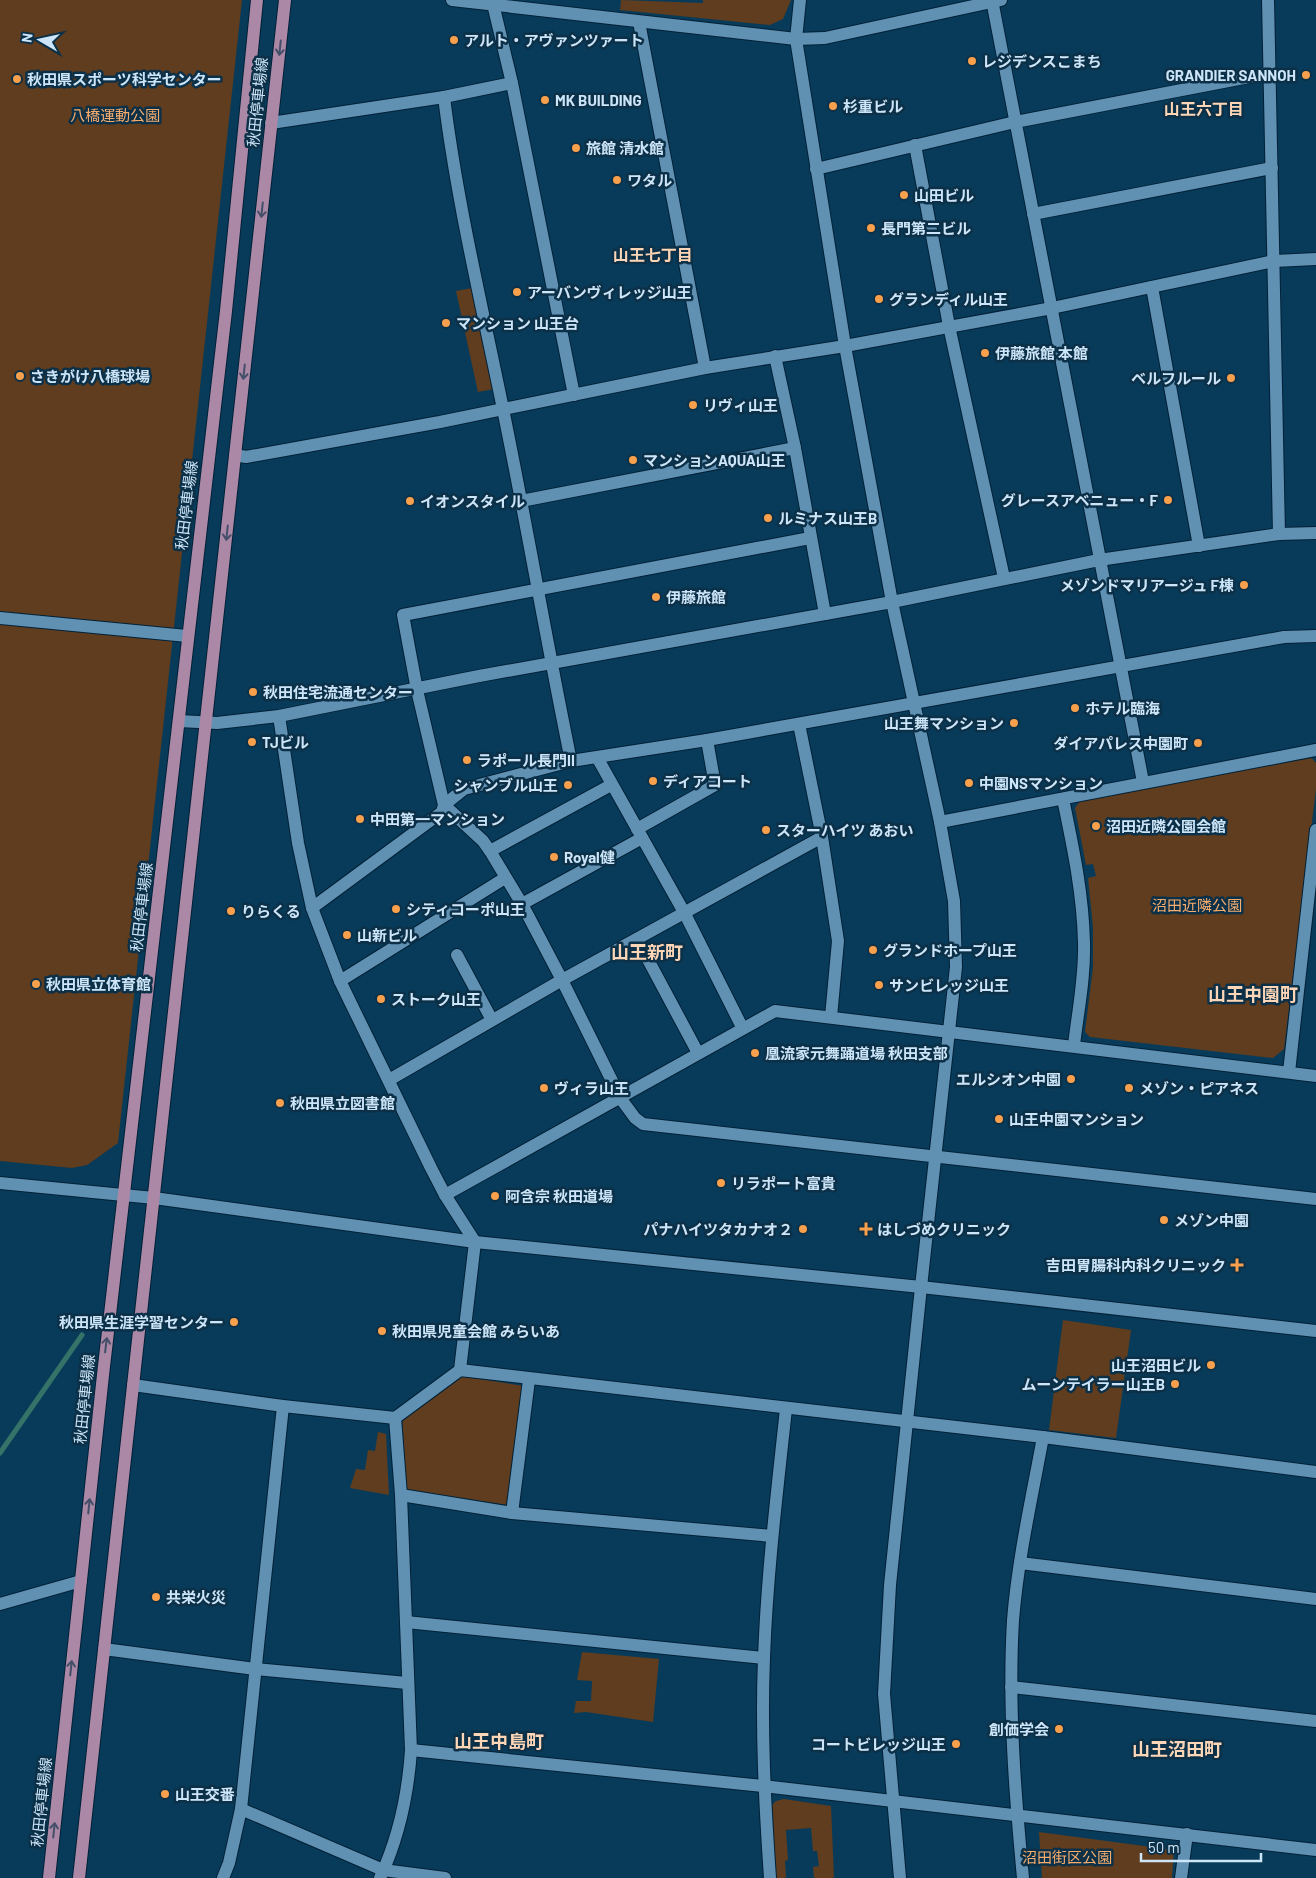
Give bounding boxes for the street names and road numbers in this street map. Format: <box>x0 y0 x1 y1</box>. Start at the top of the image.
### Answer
street label: 秋田停車場線 <box>243 56 271 148</box>
street label: 秋田停車場線 <box>172 459 200 551</box>
street label: 秋田停車場線 <box>127 861 155 953</box>
street label: 秋田停車場線 <box>70 1353 98 1445</box>
street label: 秋田停車場線 <box>27 1756 55 1848</box>

